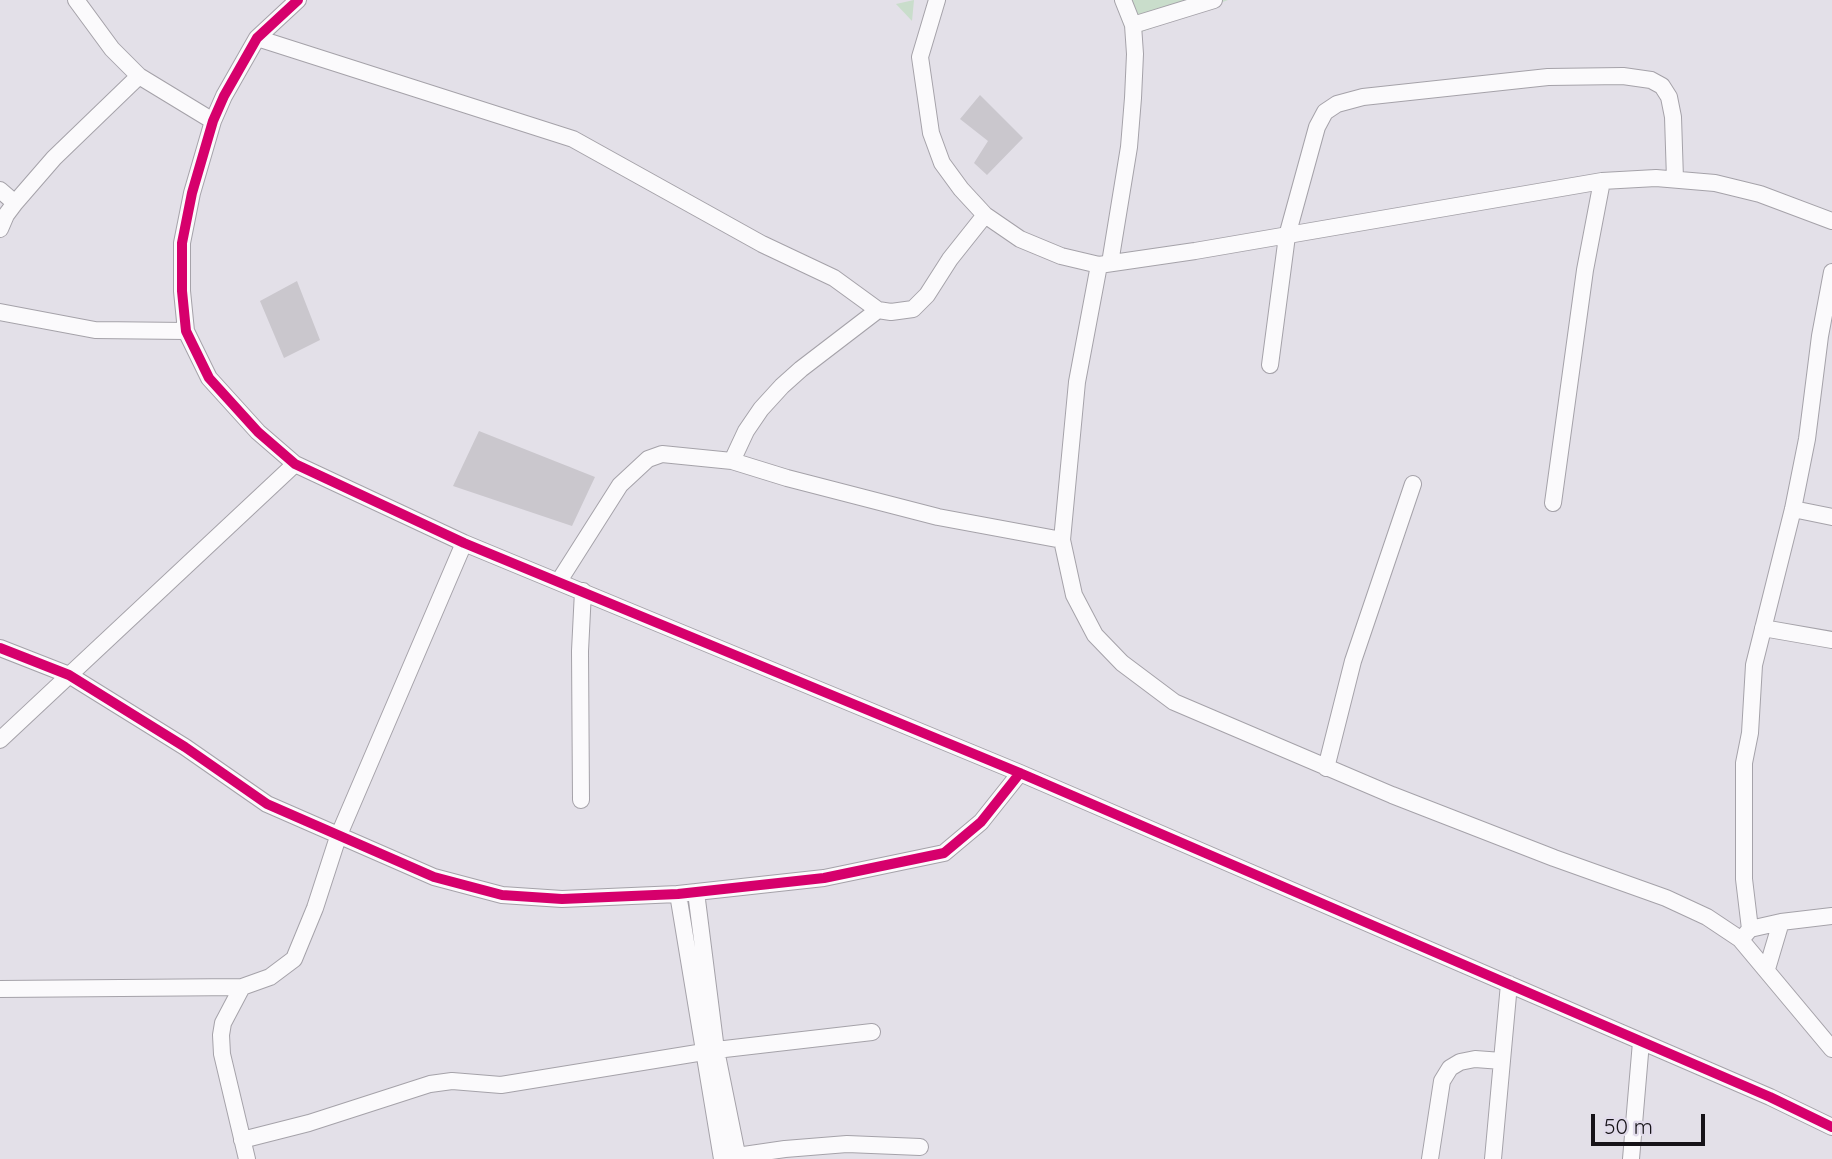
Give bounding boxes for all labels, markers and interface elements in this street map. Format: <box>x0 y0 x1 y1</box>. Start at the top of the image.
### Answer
scale bar <box>1594 1100 1708 1144</box>
text: 50 m <box>1604 1113 1653 1139</box>

